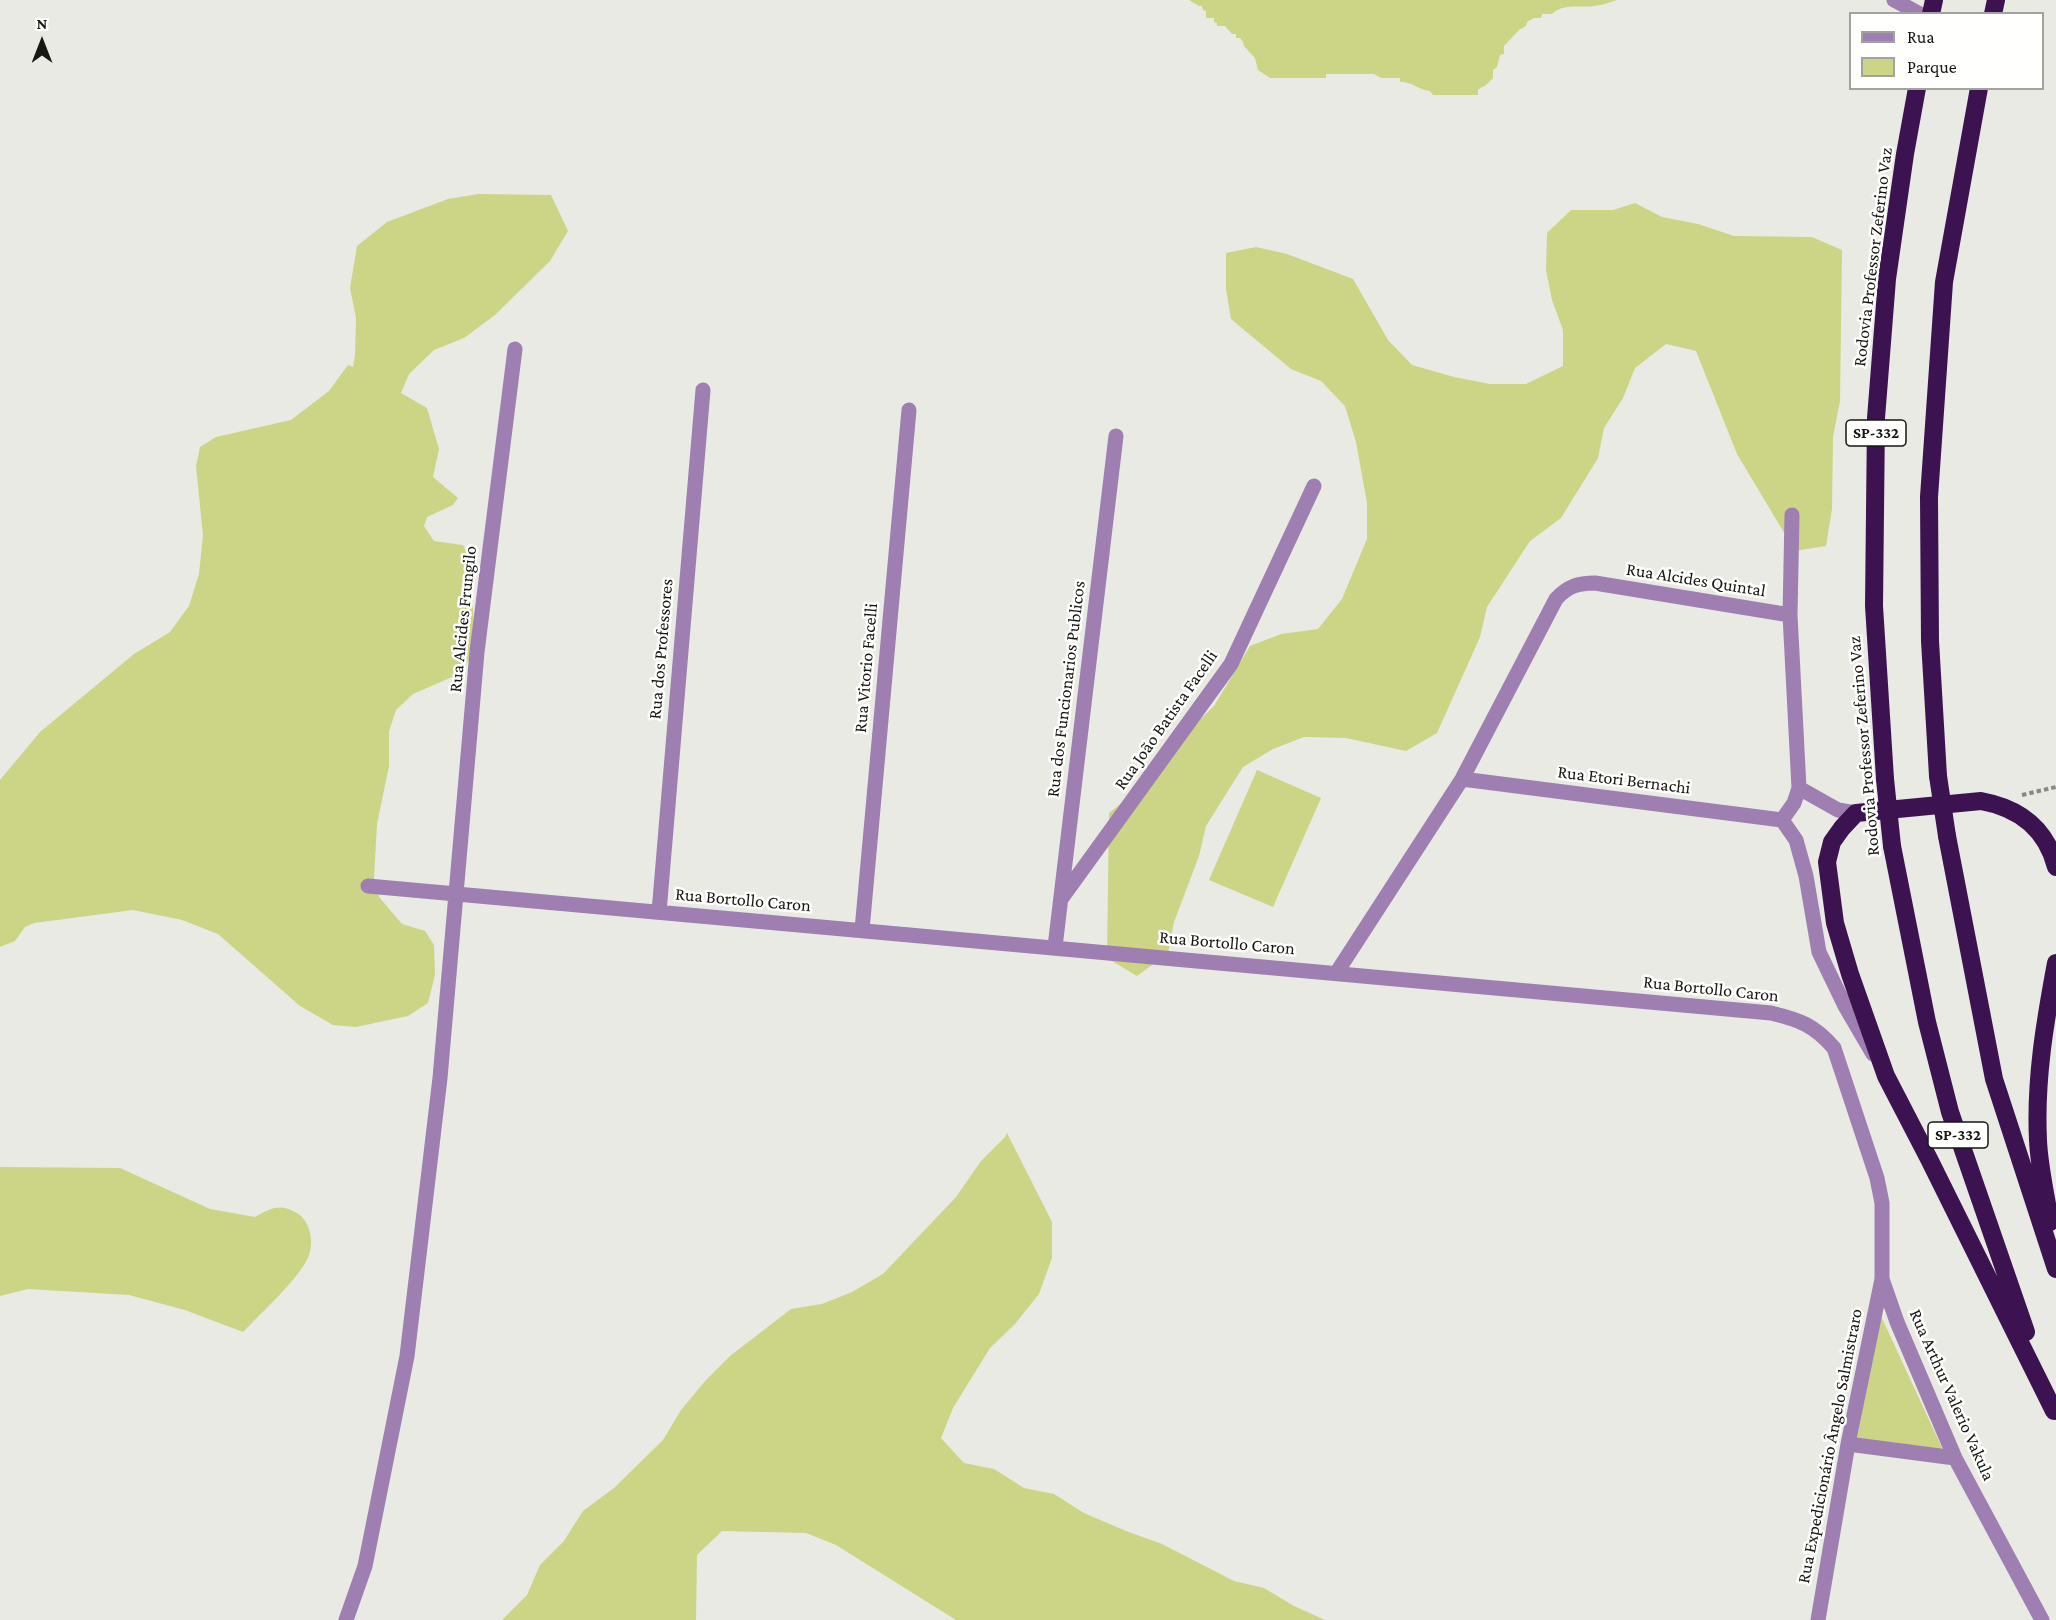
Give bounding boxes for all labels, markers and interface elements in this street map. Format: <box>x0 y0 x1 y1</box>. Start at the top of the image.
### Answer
north arrow <box>12 12 72 72</box>
legend <box>1849 12 2044 90</box>
text: N <box>37 15 47 32</box>
text: Rua <box>1907 27 1935 47</box>
text: Parque <box>1907 57 1957 77</box>
street label: Rodovia Professor Zeferino Vaz <box>1849 146 1897 368</box>
road number: SP-332 <box>1846 420 1906 446</box>
street label: Rua Alcides Frungilo <box>445 545 481 693</box>
street label: Rua Alcides Quintal <box>1625 558 1767 602</box>
street label: Rua dos Professores <box>644 578 678 720</box>
street label: Rua dos Funcionarios Publicos <box>1042 580 1090 798</box>
street label: Rua Vitorio Facelli <box>850 602 882 734</box>
street label: Rodovia Professor Zeferino Vaz <box>1844 635 1884 857</box>
street label: Rua João Batista Facelli <box>1110 646 1222 794</box>
street label: Rua Etori Bernachi <box>1556 761 1692 799</box>
street label: Rua Bortollo Caron <box>674 883 812 917</box>
street label: Rua Bortollo Caron <box>1158 926 1296 960</box>
street label: Rua Bortollo Caron <box>1642 971 1780 1007</box>
road number: SP-332 <box>1928 1122 1988 1148</box>
street label: Rua Arthur Valerio Vakula <box>1904 1306 2000 1484</box>
street label: Rua Expedicionário Ângelo Salmistraro <box>1793 1307 1867 1585</box>

